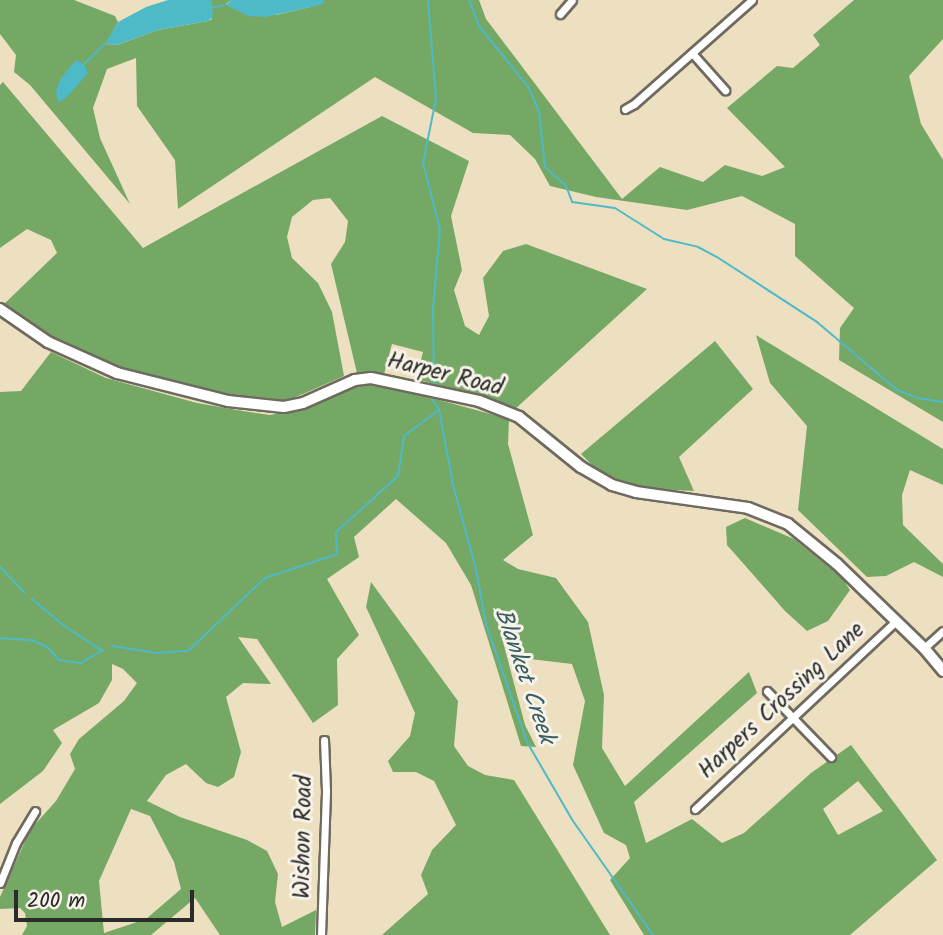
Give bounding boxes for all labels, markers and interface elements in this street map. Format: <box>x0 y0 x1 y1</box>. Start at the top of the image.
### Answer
street label: Harper Road <box>384 347 506 403</box>
water label: Blanket Creek <box>487 604 561 748</box>
street label: Harpers Crossing Lane <box>693 617 871 785</box>
street label: Wishon Road <box>289 775 319 899</box>
scale bar <box>18 876 198 920</box>
text: 200 m <box>27 885 85 918</box>

